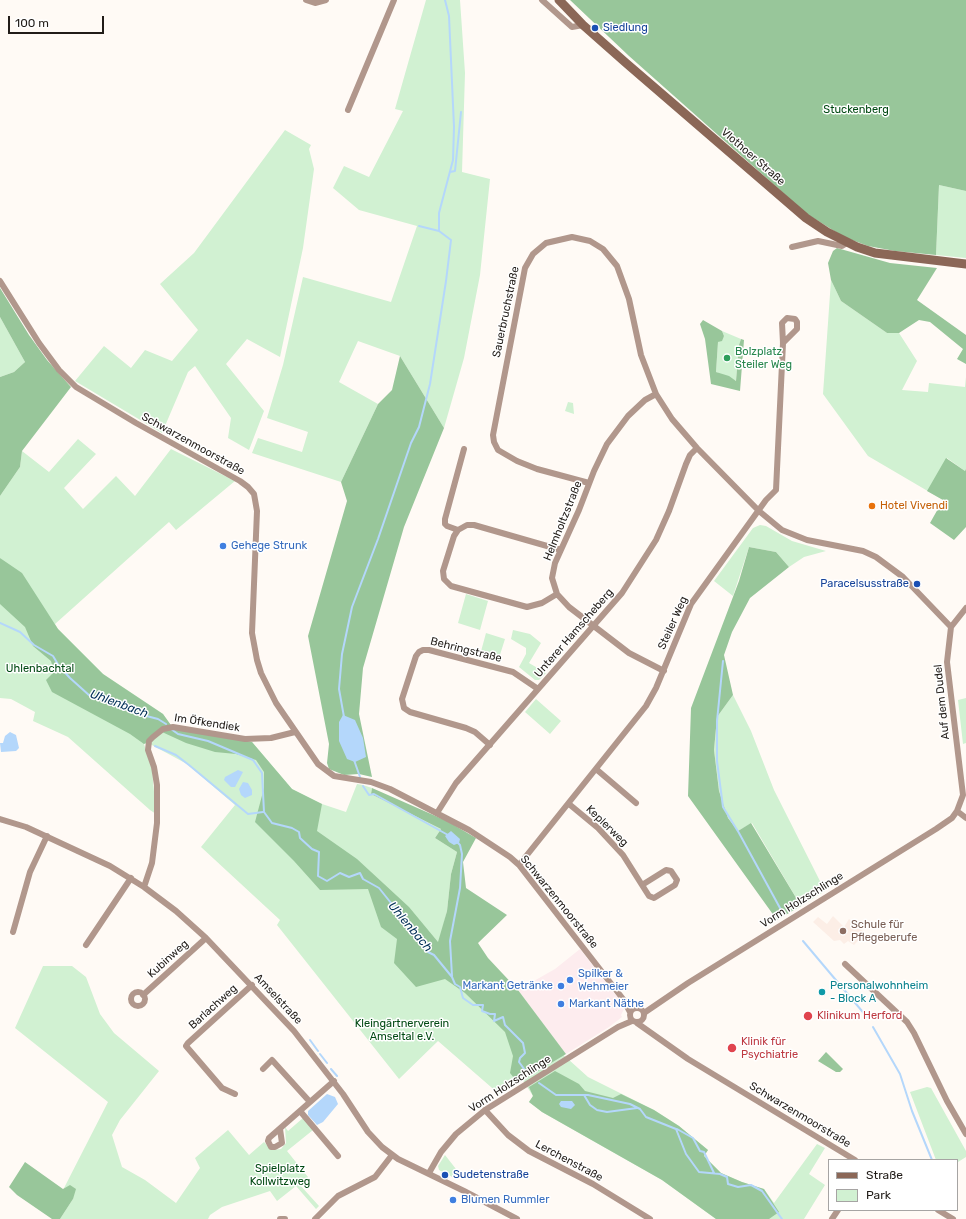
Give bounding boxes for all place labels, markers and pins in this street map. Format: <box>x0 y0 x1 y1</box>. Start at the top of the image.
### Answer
place label: Siedlung <box>603 21 648 35</box>
marker: Siedlung <box>590 23 600 33</box>
place label: Bolzplatz Steiler Weg <box>735 345 792 371</box>
marker: Bolzplatz Steiler Weg <box>722 353 732 363</box>
place label: Hotel Vivendi <box>880 499 948 513</box>
marker: Hotel Vivendi <box>867 501 877 511</box>
place label: Gehege Strunk <box>231 539 307 553</box>
marker: Gehege Strunk <box>218 541 228 551</box>
place label: Paracelsusstraße <box>820 577 909 591</box>
marker: Paracelsusstraße <box>912 579 922 589</box>
place label: Schule für Pflegeberufe <box>851 918 917 944</box>
marker: Schule für Pflegeberufe <box>838 926 848 936</box>
place label: Spilker & Wehmeier <box>578 967 628 993</box>
marker: Spilker & Wehmeier <box>565 975 575 985</box>
place label: Markant Getränke <box>462 979 553 993</box>
place label: Personalwohnheim - Block A <box>830 979 928 1005</box>
marker: Markant Getränke <box>556 981 566 991</box>
marker: Personalwohnheim - Block A <box>817 987 827 997</box>
place label: Markant Näthe <box>569 997 644 1011</box>
marker: Markant Näthe <box>556 999 566 1009</box>
place label: Klinikum Herford <box>817 1009 902 1023</box>
marker: Klinikum Herford <box>802 1010 814 1022</box>
place label: Klinik für Psychiatrie <box>741 1035 798 1061</box>
marker: Klinik für Psychiatrie <box>726 1042 738 1054</box>
place label: Sudetenstraße <box>453 1168 529 1182</box>
marker: Sudetenstraße <box>440 1170 450 1180</box>
place label: Blumen Rummler <box>461 1193 549 1207</box>
marker: Blumen Rummler <box>448 1195 458 1205</box>

